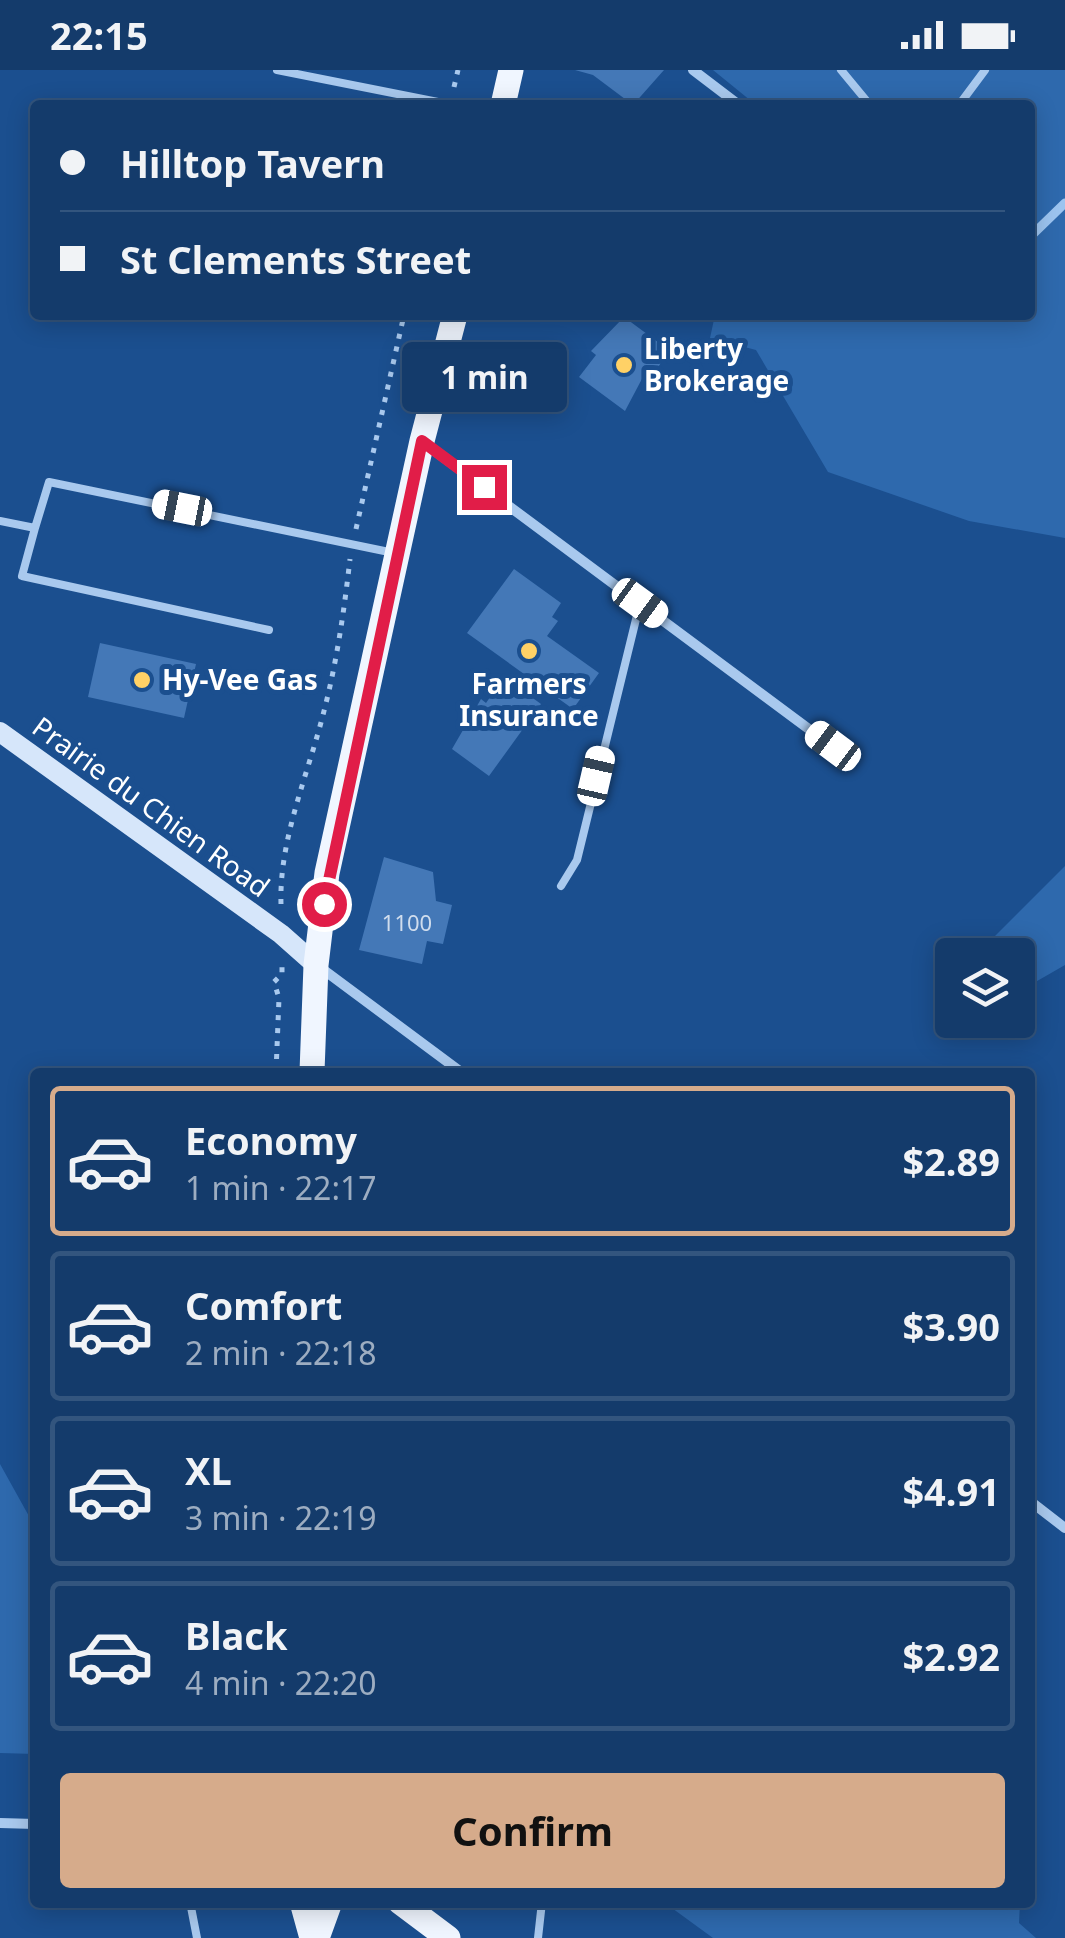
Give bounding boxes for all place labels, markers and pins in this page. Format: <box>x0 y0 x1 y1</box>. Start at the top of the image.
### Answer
place label: Liberty Brokerage <box>644 329 789 399</box>
marker: Liberty Brokerage <box>613 354 635 376</box>
marker: Farmers Insurance <box>518 640 540 662</box>
place label: Hy-Vee Gas <box>162 660 318 698</box>
place label: Farmers Insurance <box>459 664 599 734</box>
marker: Hy-Vee Gas <box>131 669 153 691</box>

